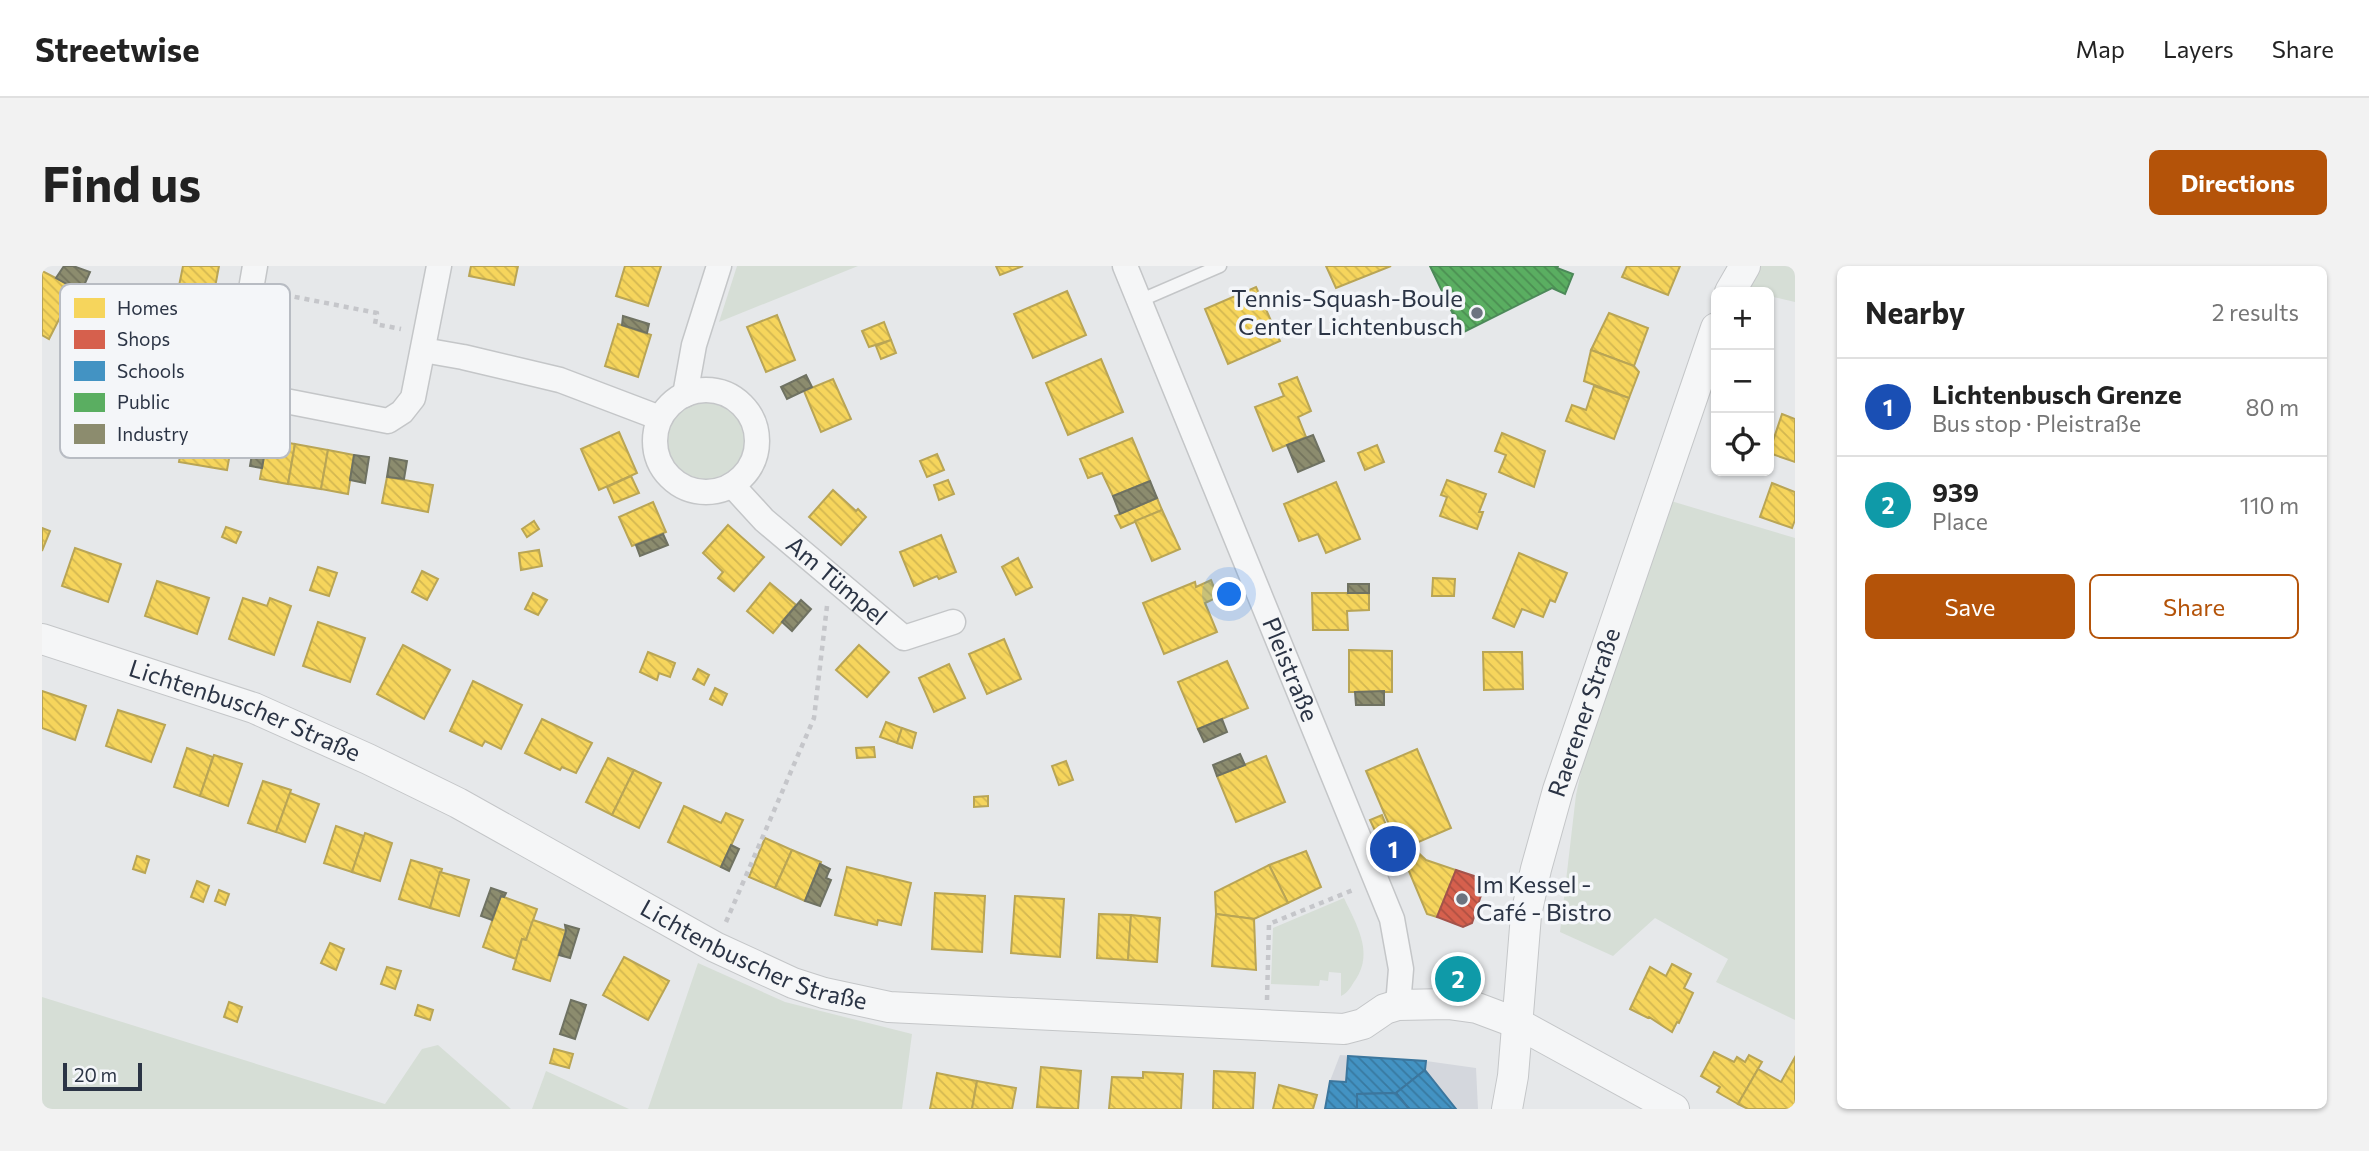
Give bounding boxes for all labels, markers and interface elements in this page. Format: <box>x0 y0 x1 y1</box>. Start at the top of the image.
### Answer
text: Streetwise <box>35 28 200 69</box>
text: Map <box>2076 34 2125 63</box>
text: Layers <box>2163 34 2234 63</box>
text: Share <box>2272 34 2334 63</box>
button: Directions <box>2149 150 2327 215</box>
text: Find us <box>42 152 201 212</box>
place label: Tennis-Squash-Boule Center Lichtenbusch <box>1231 283 1463 340</box>
legend <box>60 284 290 458</box>
map controls <box>1711 287 1774 476</box>
button: + <box>1711 287 1774 350</box>
text: Nearby <box>1865 293 1965 330</box>
text: Homes <box>117 296 178 319</box>
text: 2 results <box>2212 298 2299 326</box>
marker: Tennis-Squash-Boule Center Lichtenbusch <box>1469 305 1485 321</box>
text: Shops <box>117 327 170 350</box>
button: − <box>1711 350 1774 413</box>
text: Schools <box>117 359 185 382</box>
text: Lichtenbusch Grenze <box>1932 378 2182 409</box>
text: Public <box>117 390 170 413</box>
text: 1 <box>1883 393 1893 421</box>
text: 80 m <box>2246 393 2299 421</box>
text: Bus stop · Pleistraße <box>1932 409 2141 437</box>
button: locate <box>1711 413 1774 476</box>
text: Industry <box>117 422 189 445</box>
text: 939 <box>1932 476 1979 507</box>
text: 2 <box>1881 491 1895 519</box>
text: 110 m <box>2240 491 2299 519</box>
text: Place <box>1932 507 1988 535</box>
street label: Am Tümpel <box>781 529 894 630</box>
button: Save <box>1865 574 2075 639</box>
button: Share <box>2089 574 2299 639</box>
your location <box>1212 577 1246 611</box>
street label: Pleistraße <box>1257 613 1326 725</box>
street label: Raerener Straße <box>1541 624 1625 800</box>
street label: Lichtenbuscher Straße <box>126 652 365 767</box>
pin: 1 <box>1370 823 1416 875</box>
place label: Im Kessel - Café - Bistro <box>1476 869 1612 926</box>
marker: Im Kessel - Café - Bistro <box>1454 891 1470 907</box>
street label: Lichtenbuscher Straße <box>636 892 870 1015</box>
pin: 2 <box>1435 953 1481 1005</box>
scale bar <box>63 1060 142 1092</box>
text: 20 m <box>74 1063 117 1086</box>

